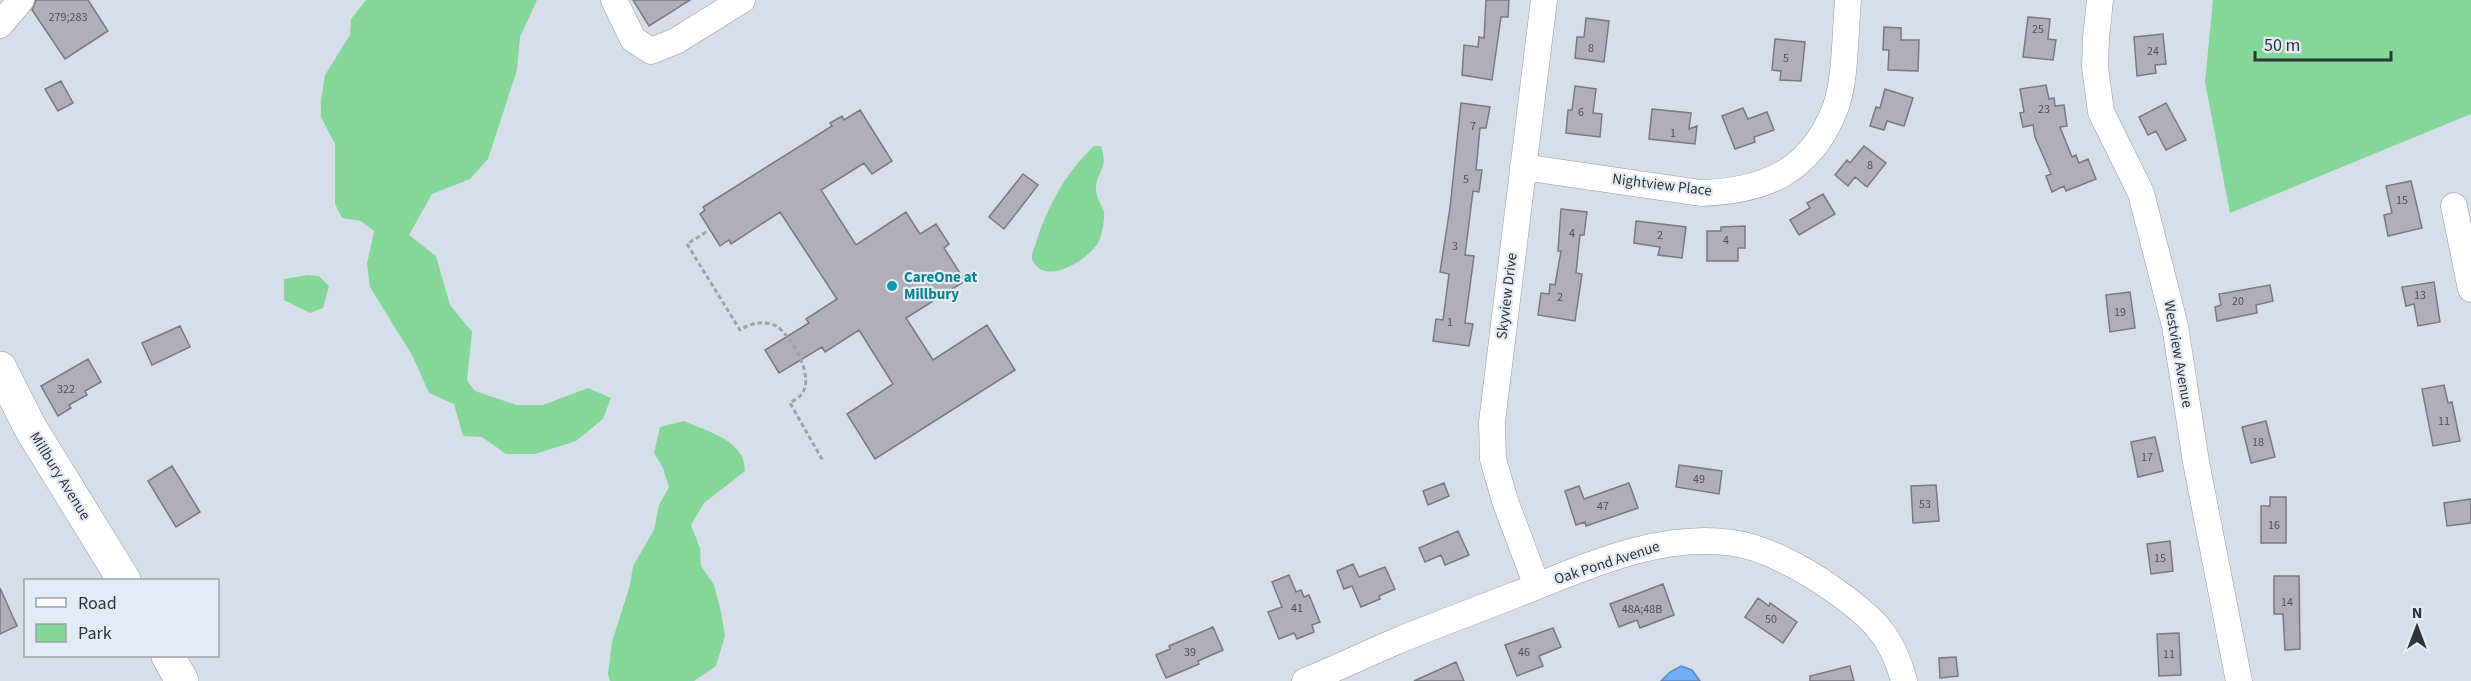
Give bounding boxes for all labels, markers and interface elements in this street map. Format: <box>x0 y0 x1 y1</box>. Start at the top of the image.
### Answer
house number: 279;283 <box>49 9 87 26</box>
house number: 25 <box>2032 21 2044 38</box>
scale bar <box>2255 24 2392 62</box>
text: 50 m <box>2264 33 2300 58</box>
house number: 8 <box>1588 40 1594 57</box>
house number: 24 <box>2147 43 2159 60</box>
house number: 5 <box>1783 50 1789 67</box>
house number: 23 <box>2038 101 2050 118</box>
house number: 6 <box>1578 104 1584 121</box>
house number: 7 <box>1470 118 1476 135</box>
house number: 1 <box>1670 125 1676 142</box>
house number: 8 <box>1867 157 1873 174</box>
street label: Nightview Place <box>1611 168 1713 202</box>
house number: 5 <box>1463 171 1469 188</box>
house number: 15 <box>2396 192 2408 209</box>
house number: 4 <box>1569 225 1575 242</box>
house number: 2 <box>1657 227 1663 244</box>
house number: 4 <box>1723 232 1729 249</box>
house number: 3 <box>1452 238 1458 255</box>
street label: Skyview Drive <box>1491 252 1523 340</box>
place label: CareOne at Millbury <box>904 267 977 305</box>
marker: CareOne at Millbury <box>885 279 899 293</box>
house number: 13 <box>2414 287 2426 304</box>
house number: 2 <box>1557 289 1563 306</box>
house number: 20 <box>2232 293 2244 310</box>
street label: Westview Avenue <box>2158 299 2198 409</box>
house number: 19 <box>2114 304 2126 321</box>
house number: 1 <box>1447 314 1453 331</box>
house number: 322 <box>57 381 75 398</box>
house number: 11 <box>2438 413 2450 430</box>
street label: Millbury Avenue <box>24 428 96 524</box>
house number: 18 <box>2252 434 2264 451</box>
house number: 17 <box>2141 449 2153 466</box>
house number: 49 <box>1693 471 1705 488</box>
house number: 53 <box>1919 496 1931 513</box>
house number: 47 <box>1597 498 1609 515</box>
house number: 16 <box>2268 517 2280 534</box>
street label: Oak Pond Avenue <box>1551 536 1663 590</box>
house number: 15 <box>2154 550 2166 567</box>
legend <box>24 579 219 657</box>
text: Road <box>78 591 117 616</box>
house number: 14 <box>2281 594 2293 611</box>
north arrow <box>2387 597 2447 657</box>
house number: 41 <box>1291 600 1303 617</box>
house number: 48A;48B <box>1622 601 1662 618</box>
text: N <box>2412 602 2422 624</box>
house number: 50 <box>1765 611 1777 628</box>
text: Park <box>78 621 112 646</box>
house number: 39 <box>1184 644 1196 661</box>
house number: 46 <box>1518 644 1530 661</box>
house number: 11 <box>2163 646 2175 663</box>

